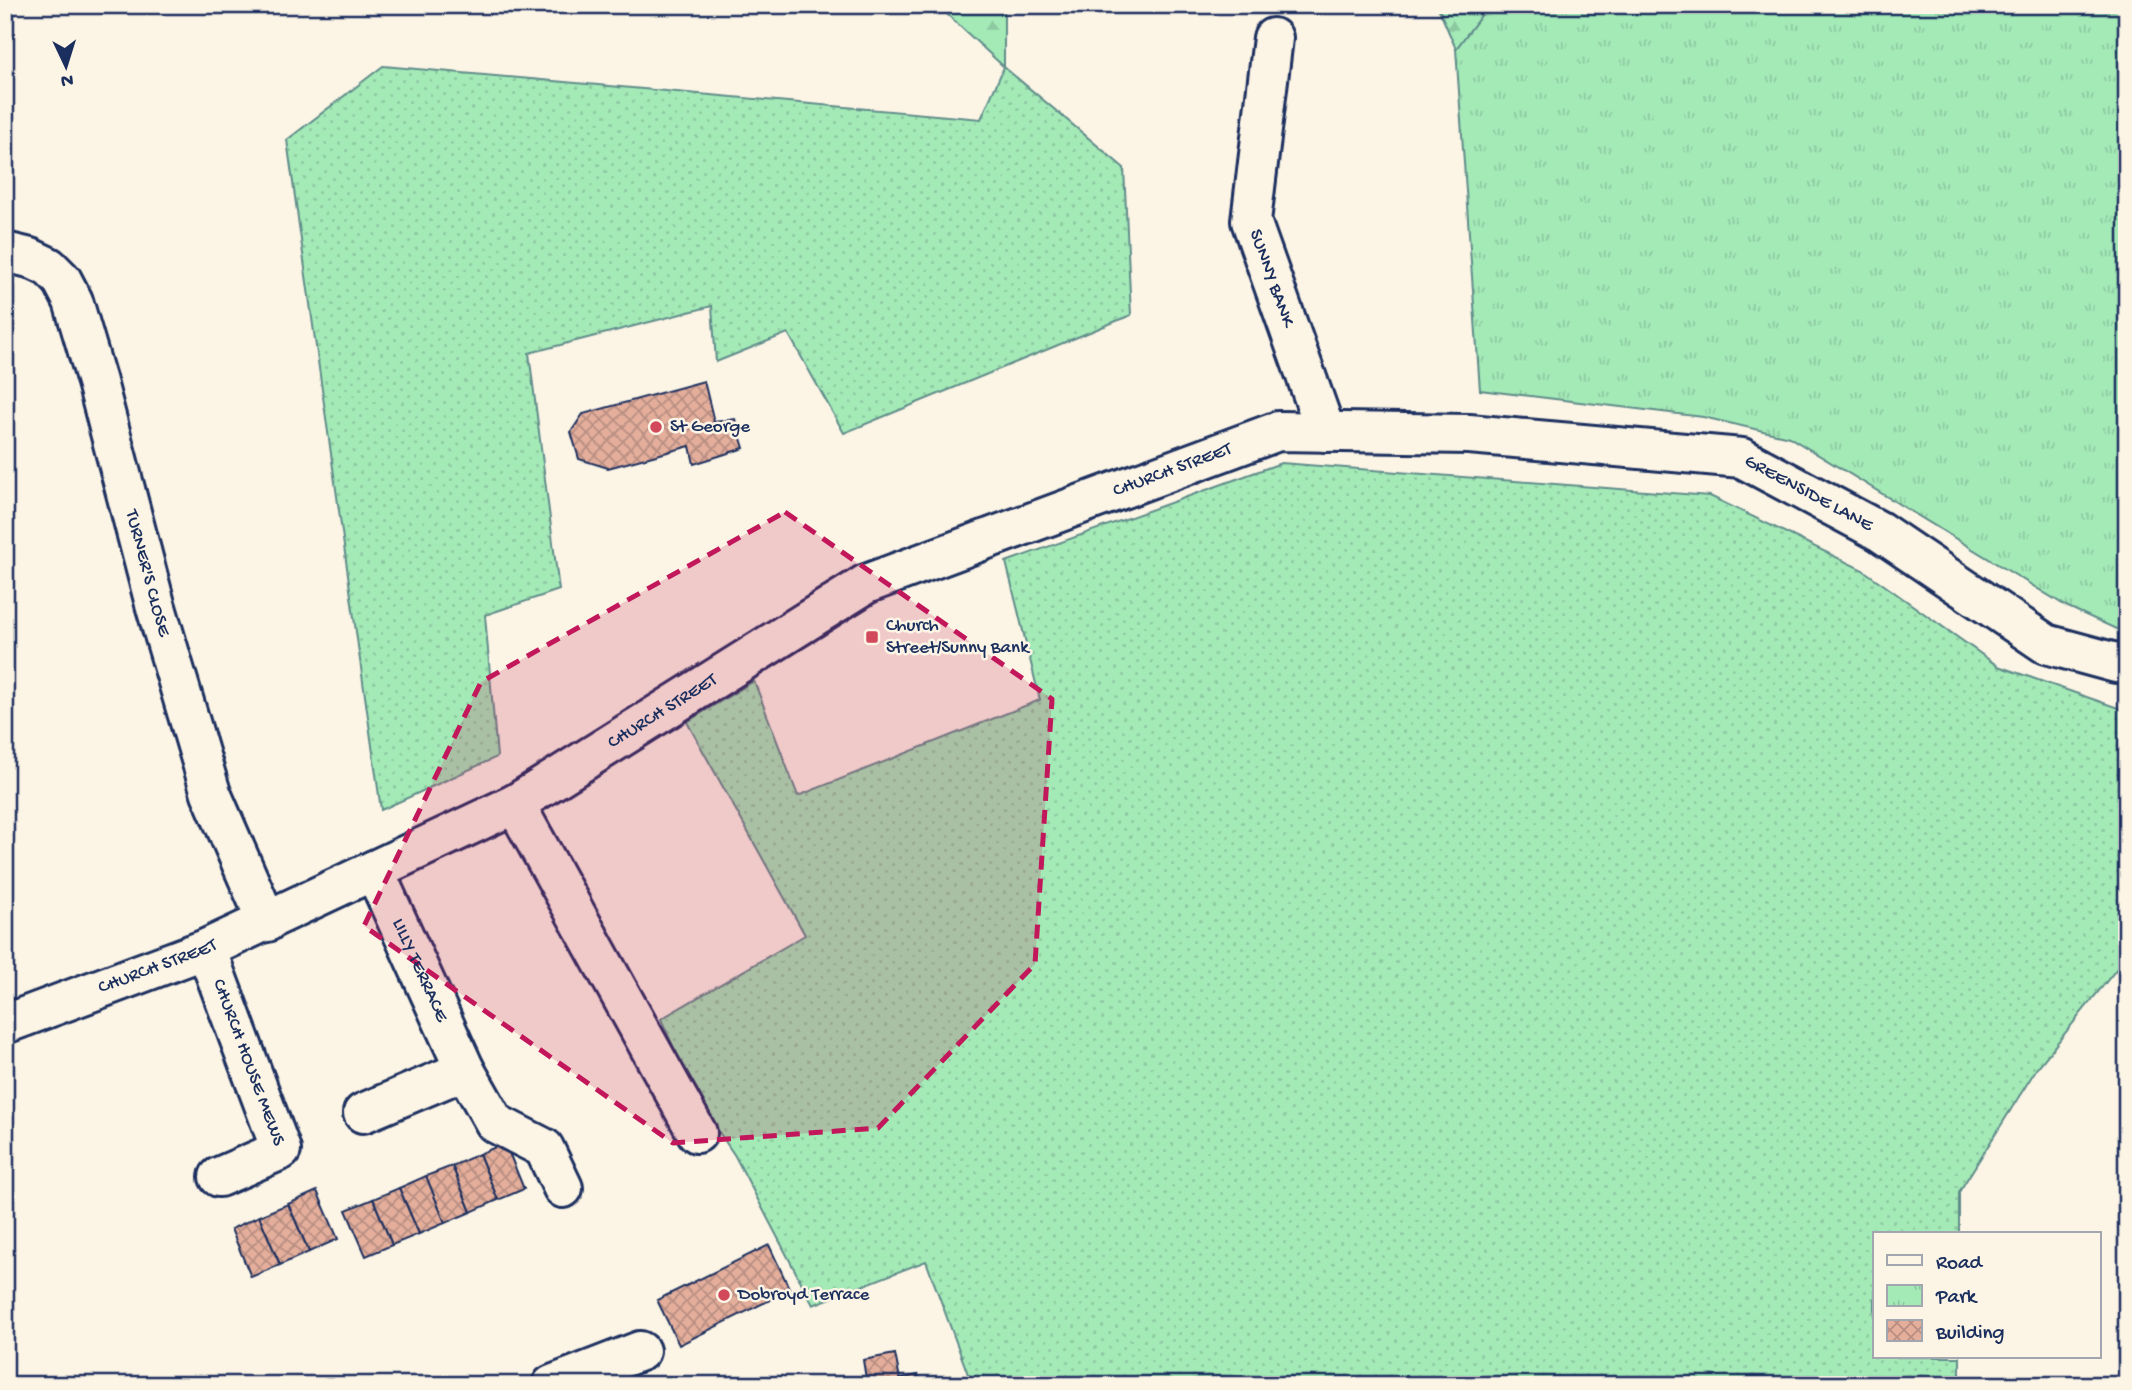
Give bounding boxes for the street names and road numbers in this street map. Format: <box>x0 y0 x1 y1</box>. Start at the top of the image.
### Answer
street label: SUNNY BANK <box>1243 226 1300 332</box>
street label: CHURCH STREET <box>1110 437 1236 503</box>
street label: GREENSIDE LANE <box>1740 450 1878 538</box>
street label: TURNER'S CLOSE <box>119 506 176 640</box>
street label: CHURCH STREET <box>604 668 722 754</box>
street label: LILLY TERRACE <box>386 915 454 1027</box>
street label: CHURCH STREET <box>95 934 221 1000</box>
street label: CHURCH HOUSE MEWS <box>207 976 290 1149</box>

